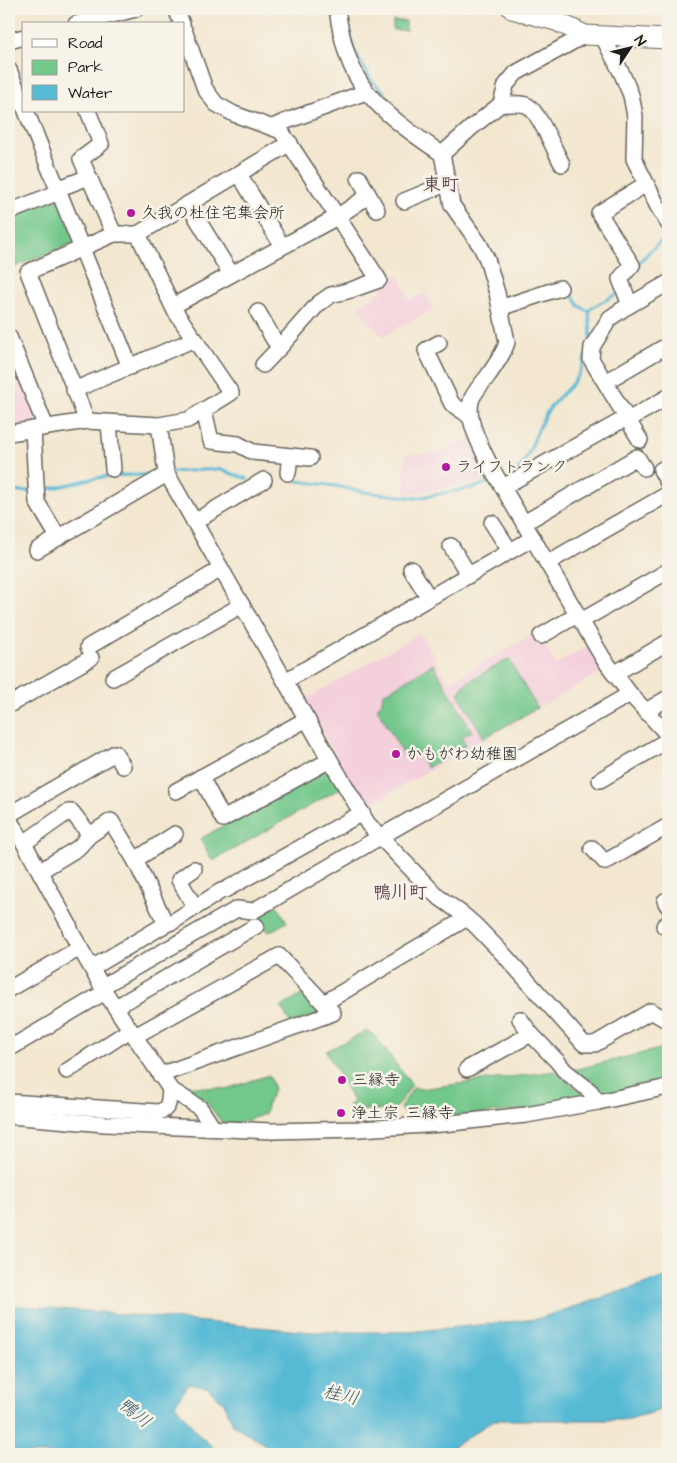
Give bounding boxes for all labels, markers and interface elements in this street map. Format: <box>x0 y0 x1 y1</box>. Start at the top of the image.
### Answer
legend <box>22 22 185 112</box>
north arrow <box>604 22 654 72</box>
text: N <box>629 32 651 51</box>
text: Road <box>68 33 103 54</box>
text: Park <box>68 57 103 78</box>
text: Water <box>68 83 112 104</box>
district label: 東町 <box>423 172 459 197</box>
place label: 久我の杜住宅集会所 <box>141 202 285 224</box>
marker: 久我の杜住宅集会所 <box>125 207 137 219</box>
place label: ライフトランク <box>456 456 567 478</box>
marker: ライフトランク <box>440 461 452 473</box>
place label: かもがわ幼稚園 <box>406 743 518 765</box>
marker: かもがわ幼稚園 <box>390 748 402 760</box>
district label: 鴨川町 <box>373 880 427 905</box>
place label: 三縁寺 <box>352 1069 400 1091</box>
marker: 三縁寺 <box>336 1074 348 1086</box>
place label: 浄土宗 三縁寺 <box>351 1102 453 1124</box>
marker: 浄土宗 三縁寺 <box>335 1107 347 1119</box>
water label: 桂川 <box>321 1379 361 1411</box>
water label: 鴨川 <box>113 1392 157 1434</box>

